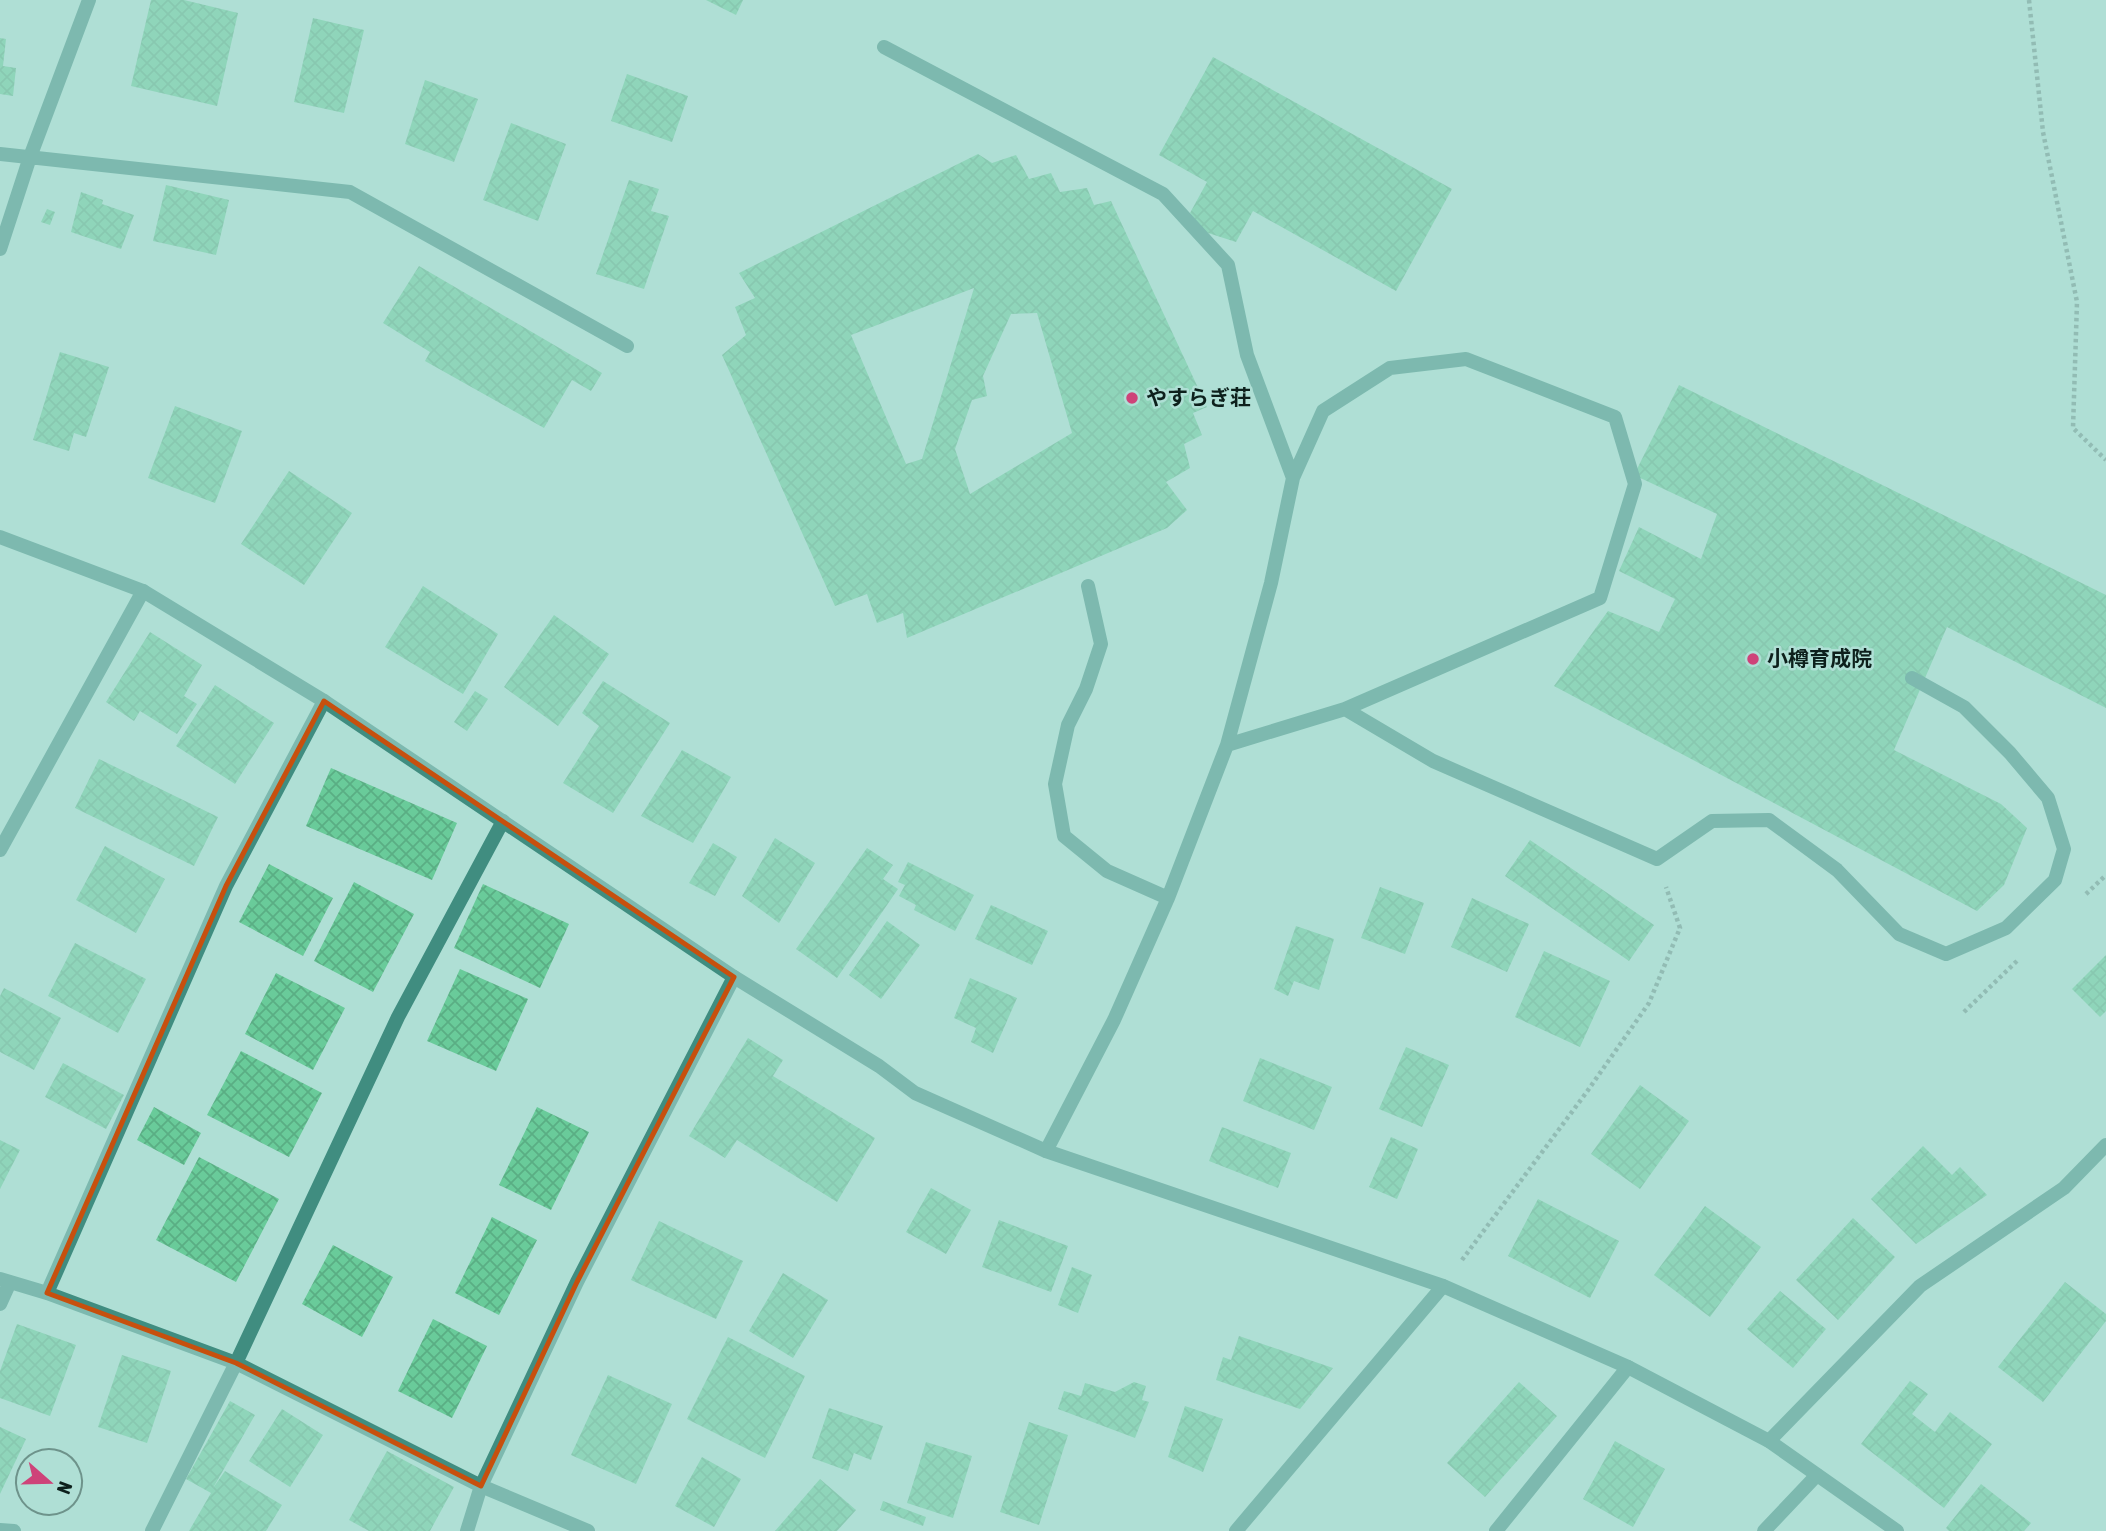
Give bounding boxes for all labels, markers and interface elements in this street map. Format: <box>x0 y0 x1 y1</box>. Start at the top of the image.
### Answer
place label: やすらぎ荘 <box>1146 385 1251 409</box>
marker: やすらぎ荘 <box>1124 390 1140 406</box>
place label: 小樽育成院 <box>1767 646 1872 670</box>
marker: 小樽育成院 <box>1745 651 1761 667</box>
north arrow <box>14 1447 84 1517</box>
text: N <box>53 1479 77 1497</box>

